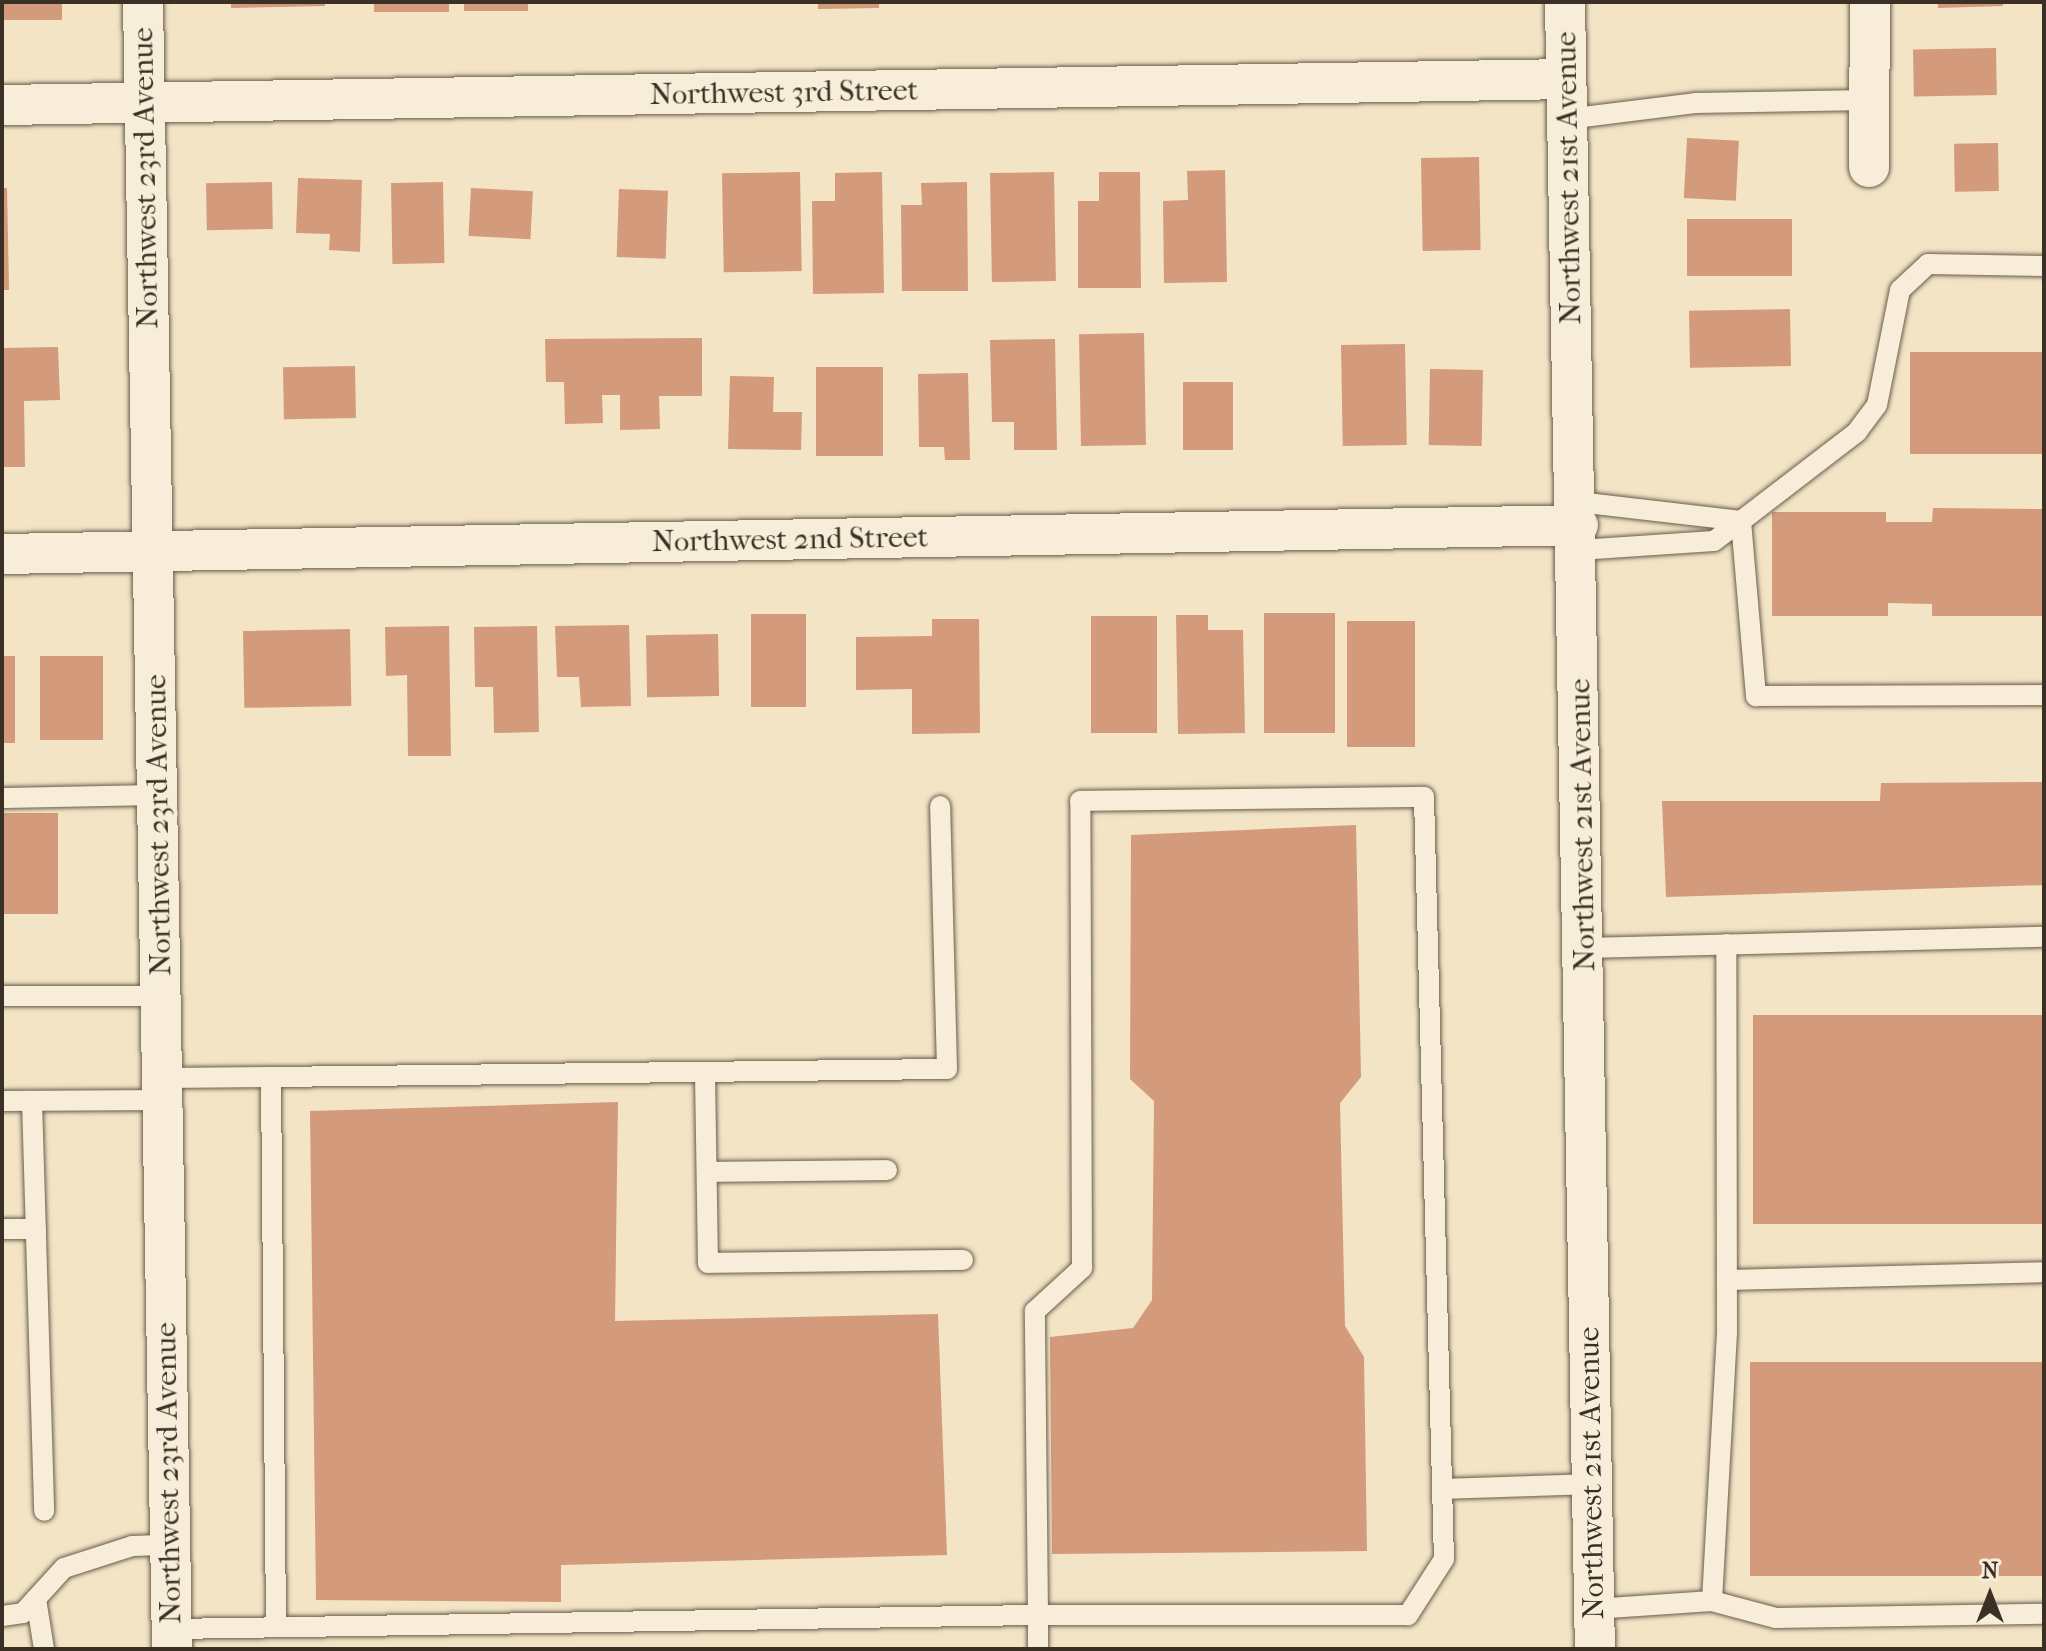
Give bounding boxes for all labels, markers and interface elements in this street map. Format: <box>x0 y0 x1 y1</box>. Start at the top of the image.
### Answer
street label: Northwest 23rd Avenue <box>125 27 167 329</box>
street label: Northwest 21st Avenue <box>1548 31 1590 325</box>
street label: Northwest 3rd Street <box>649 73 919 113</box>
street label: Northwest 2nd Street <box>651 520 929 560</box>
street label: Northwest 23rd Avenue <box>138 674 180 976</box>
street label: Northwest 21st Avenue <box>1562 678 1604 972</box>
street label: Northwest 23rd Avenue <box>148 1322 190 1624</box>
street label: Northwest 21st Avenue <box>1571 1326 1613 1620</box>
north arrow <box>1950 1555 2030 1635</box>
text: N <box>1982 1558 1998 1584</box>

